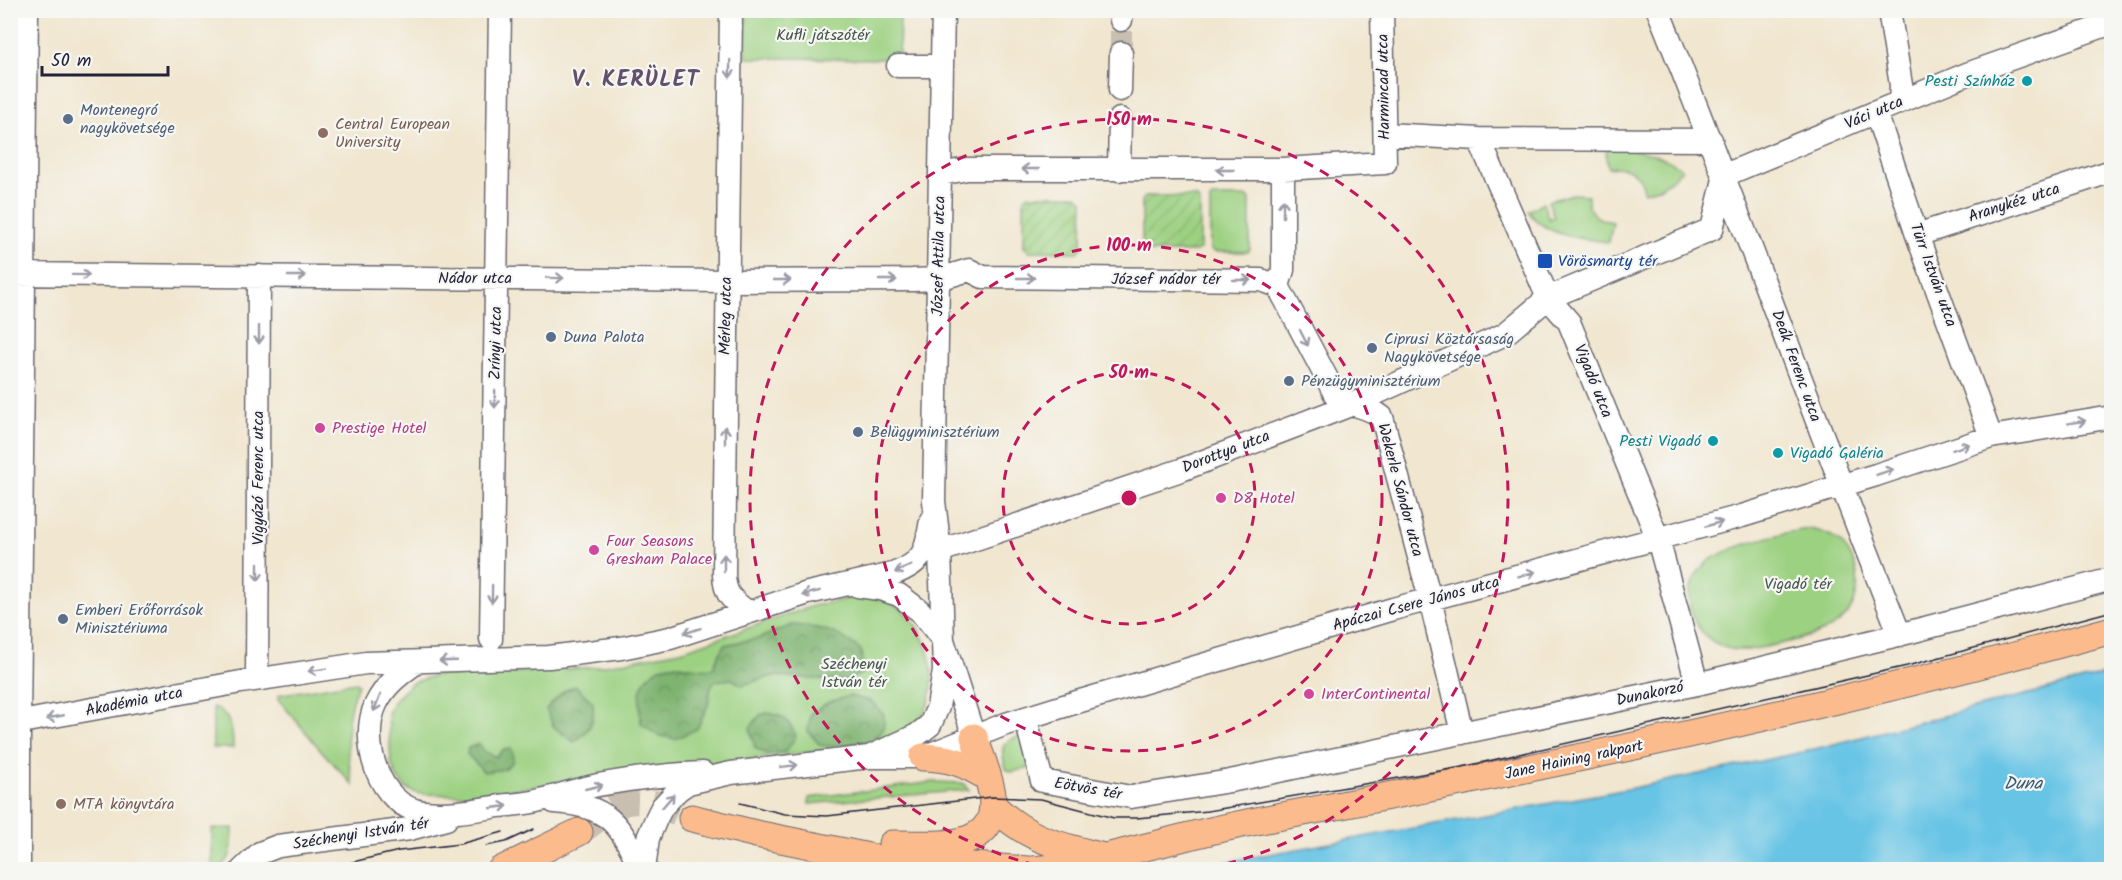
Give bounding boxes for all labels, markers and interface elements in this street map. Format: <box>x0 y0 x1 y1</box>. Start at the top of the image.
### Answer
park label: Kufli játszótér <box>776 23 871 48</box>
street label: Harmincad utca <box>1371 34 1397 140</box>
scale bar <box>42 39 168 77</box>
text: 50 m <box>51 47 91 76</box>
one-way arrow <box>724 58 736 78</box>
district label: V. KERÜLET <box>572 63 700 98</box>
place label: Pesti Színház <box>1925 69 2015 94</box>
marker: Pesti Színház <box>2020 74 2034 88</box>
street label: Váci utca <box>1841 89 1907 137</box>
place label: Montenegró nagykövetsége <box>80 98 175 141</box>
text: 150 m <box>1106 106 1152 135</box>
marker: Montenegró nagykövetsége <box>61 112 75 126</box>
place label: Central European University <box>335 112 450 155</box>
marker: Central European University <box>316 126 330 140</box>
one-way arrow <box>1020 163 1040 175</box>
one-way arrow <box>1215 164 1235 176</box>
street label: Aranykéz utca <box>1965 176 2063 230</box>
street label: József Attila utca <box>925 196 953 316</box>
one-way arrow <box>1277 198 1289 218</box>
street label: Türr István utca <box>1903 220 1963 330</box>
text: 100 m <box>1106 232 1152 261</box>
place label: Vörösmarty tér <box>1558 249 1659 274</box>
marker: Vörösmarty tér <box>1536 252 1554 270</box>
street label: Nádor utca <box>438 266 512 291</box>
street label: József nádor tér <box>1111 267 1223 292</box>
one-way arrow <box>71 269 91 280</box>
one-way arrow <box>287 270 307 282</box>
one-way arrow <box>545 272 565 284</box>
one-way arrow <box>1016 272 1036 284</box>
one-way arrow <box>772 274 792 286</box>
one-way arrow <box>878 274 898 286</box>
one-way arrow <box>1232 274 1252 286</box>
street label: Mérleg utca <box>713 276 739 356</box>
street label: Zrínyi utca <box>483 306 509 380</box>
street label: Deák Ferenc utca <box>1764 306 1828 426</box>
one-way arrow <box>253 324 265 344</box>
place label: Duna Palota <box>563 325 645 350</box>
place label: Ciprusi Köztársaság Nagykövetsége <box>1384 327 1514 370</box>
one-way arrow <box>1299 329 1310 347</box>
marker: Duna Palota <box>544 330 558 344</box>
street label: Vigadó utca <box>1567 340 1619 422</box>
marker: Ciprusi Köztársaság Nagykövetsége <box>1365 341 1379 355</box>
text: 50 m <box>1108 359 1149 388</box>
place label: Pénzügyminisztérium <box>1301 369 1441 394</box>
marker: Pénzügyminisztérium <box>1282 374 1296 388</box>
one-way arrow <box>489 389 501 409</box>
street label: Vigyázó Ferenc utca <box>246 411 271 545</box>
place label: Prestige Hotel <box>332 416 427 441</box>
one-way arrow <box>2067 417 2087 428</box>
place label: Belügyminisztérium <box>870 420 1000 445</box>
street label: Wekerle Sándor utca <box>1370 420 1430 560</box>
marker: Prestige Hotel <box>313 421 327 435</box>
street label: Dorottya utca <box>1178 424 1274 480</box>
marker: Belügyminisztérium <box>851 425 865 439</box>
one-way arrow <box>719 426 731 446</box>
place label: Pesti Vigadó <box>1619 429 1702 454</box>
marker: Pesti Vigadó <box>1706 434 1720 448</box>
one-way arrow <box>1951 440 1970 451</box>
place label: Vigadó Galéria <box>1790 441 1884 466</box>
marker: Vigadó Galéria <box>1771 446 1785 460</box>
one-way arrow <box>1875 465 1894 476</box>
place label: D8 Hotel <box>1233 486 1295 511</box>
centre of rings <box>1119 488 1139 508</box>
marker: D8 Hotel <box>1214 491 1228 505</box>
one-way arrow <box>1705 517 1724 529</box>
place label: Four Seasons Gresham Palace <box>606 529 712 572</box>
marker: Four Seasons Gresham Palace <box>587 543 601 557</box>
one-way arrow <box>718 554 730 574</box>
one-way arrow <box>252 561 264 581</box>
one-way arrow <box>894 564 913 575</box>
one-way arrow <box>1517 568 1536 579</box>
street label: Apáczai Csere János utca <box>1330 570 1502 638</box>
park label: Vigadó tér <box>1764 572 1833 597</box>
one-way arrow <box>487 584 498 604</box>
one-way arrow <box>802 587 821 599</box>
place label: Emberi Erőforrások Minisztériuma <box>75 598 204 641</box>
marker: Emberi Erőforrások Minisztériuma <box>56 612 70 626</box>
one-way arrow <box>683 626 702 637</box>
park label: Széchenyi István tér <box>821 652 889 695</box>
one-way arrow <box>439 655 459 666</box>
one-way arrow <box>307 665 327 676</box>
street label: Dunakorzó <box>1614 675 1687 713</box>
street label: Akadémia utca <box>83 680 185 724</box>
place label: InterContinental <box>1321 682 1430 707</box>
marker: InterContinental <box>1302 687 1316 701</box>
one-way arrow <box>371 694 382 712</box>
one-way arrow <box>46 712 66 723</box>
street label: Jane Haining rakpart <box>1502 733 1646 787</box>
one-way arrow <box>779 760 799 771</box>
water label: Duna <box>2004 770 2044 799</box>
street label: Eötvös tér <box>1052 771 1126 808</box>
one-way arrow <box>584 780 603 792</box>
place label: MTA könyvtára <box>73 792 174 817</box>
one-way arrow <box>662 793 675 809</box>
marker: MTA könyvtára <box>54 797 68 811</box>
one-way arrow <box>488 801 508 812</box>
street label: Széchenyi István tér <box>291 811 432 857</box>

